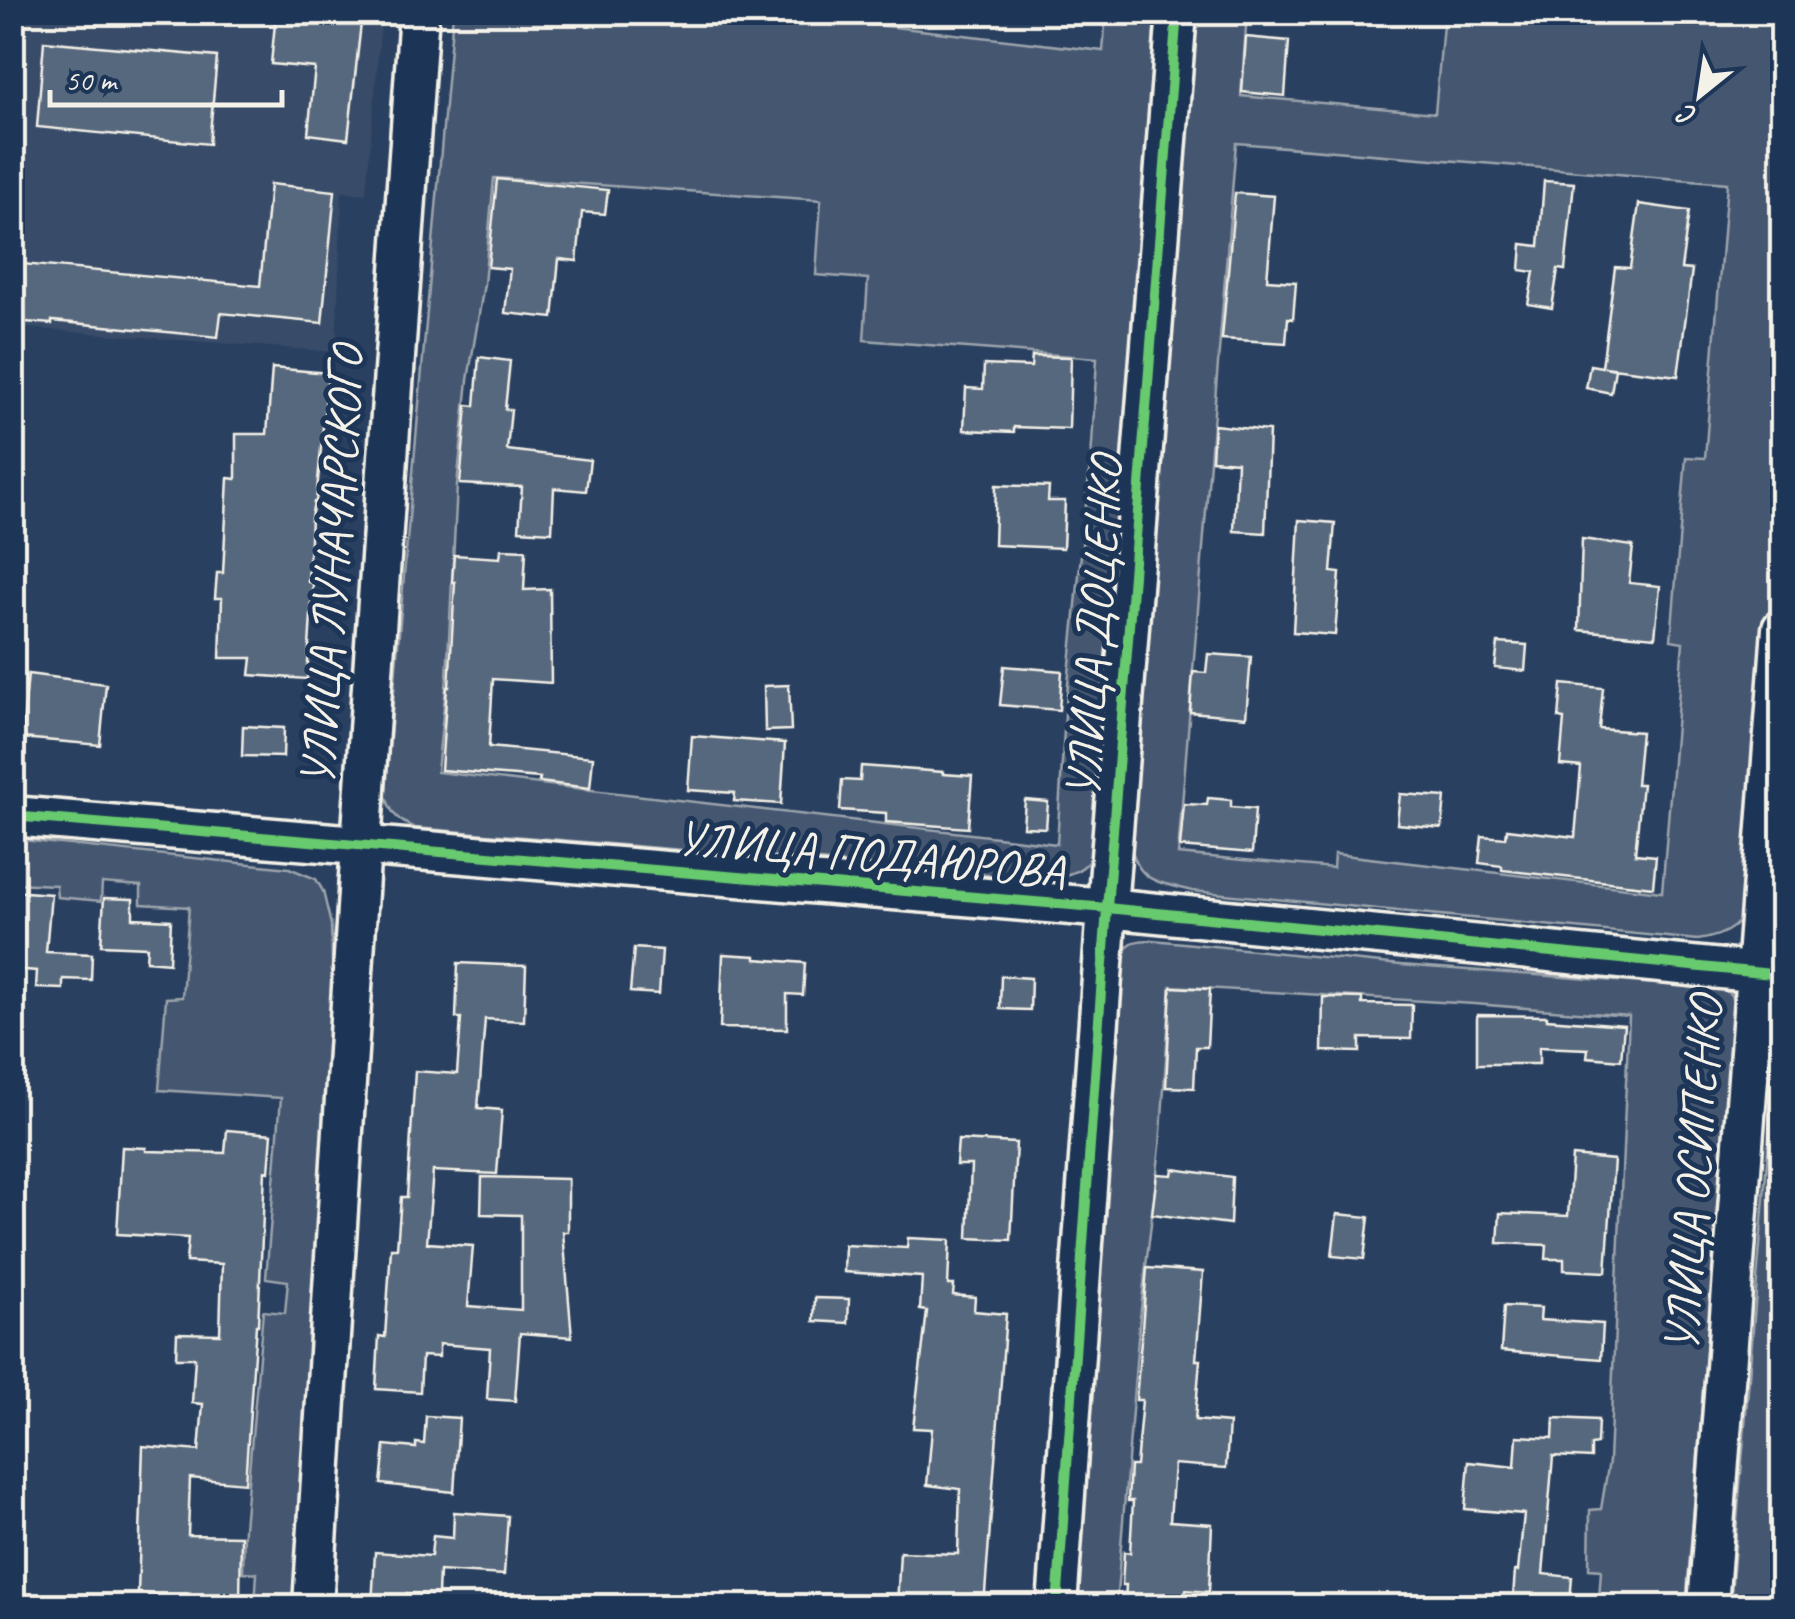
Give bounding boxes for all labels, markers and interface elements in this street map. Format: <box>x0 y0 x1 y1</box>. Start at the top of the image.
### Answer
scale bar <box>50 45 282 107</box>
north arrow <box>1650 45 1750 145</box>
text: 50 m <box>65 61 118 99</box>
text: С <box>1670 96 1702 135</box>
street label: УЛИЦА ЛУНАЧАРСКОГО <box>287 340 378 788</box>
street label: УЛИЦА ДОЦЕНКО <box>1052 449 1136 800</box>
street label: УЛИЦА ПОДАЮРОВА <box>675 807 1068 901</box>
street label: УЛИЦА ОСИПЕНКО <box>1651 989 1736 1354</box>

